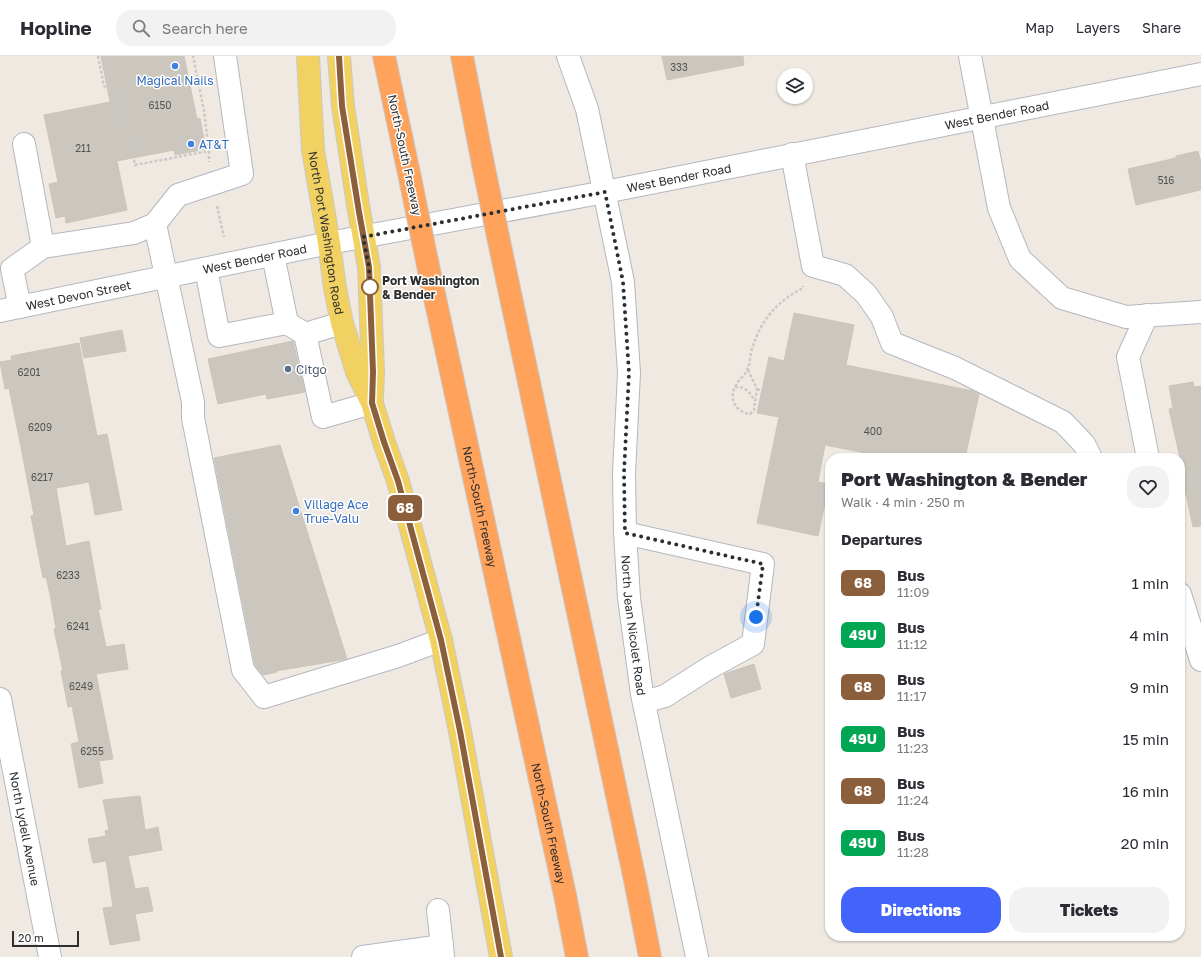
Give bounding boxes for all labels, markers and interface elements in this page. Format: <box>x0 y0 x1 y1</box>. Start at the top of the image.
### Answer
search box <box>116 10 396 46</box>
text: Hopline <box>20 16 92 39</box>
icon: search <box>130 17 152 39</box>
text: Search here <box>162 19 248 37</box>
text: Map <box>1025 19 1054 36</box>
text: Layers <box>1076 19 1120 36</box>
text: Share <box>1142 19 1181 36</box>
marker: Magical Nails <box>170 61 180 71</box>
house number: 333 <box>670 61 688 73</box>
map controls <box>777 68 813 104</box>
button: layers <box>777 68 813 104</box>
place label: Magical Nails <box>136 73 214 88</box>
street label: North-South Freeway <box>385 93 425 217</box>
street label: West Bender Road <box>943 97 1050 132</box>
house number: 6150 <box>149 99 171 111</box>
place label: AT&T <box>199 137 230 152</box>
marker: AT&T <box>186 139 196 149</box>
house number: 211 <box>75 142 91 154</box>
street label: North Port Washington Road <box>306 150 348 316</box>
street label: West Bender Road <box>625 160 732 195</box>
house number: 516 <box>1158 174 1174 186</box>
street label: West Bender Road <box>201 240 308 276</box>
place label: Port Washington & Bender <box>382 273 479 302</box>
street label: West Devon Street <box>24 277 132 313</box>
marker: Port Washington & Bender <box>361 278 379 296</box>
place label: Citgo <box>296 362 327 377</box>
marker: Citgo <box>283 364 293 374</box>
house number: 6201 <box>18 366 41 378</box>
house number: 6209 <box>28 421 52 433</box>
house number: 400 <box>864 425 882 437</box>
street label: North-South Freeway <box>460 445 501 569</box>
button: heart <box>1127 466 1169 508</box>
text: Port Washington & Bender <box>841 467 1087 490</box>
house number: 6217 <box>31 471 53 483</box>
text: Walk · 4 min · 250 m <box>841 494 965 510</box>
line badge: 68 <box>387 495 423 521</box>
place label: Village Ace True-Valu <box>304 497 369 526</box>
text: 68 <box>396 499 414 516</box>
marker: Village Ace True-Valu <box>291 506 301 516</box>
text: Departures <box>841 530 922 548</box>
street label: North Jean Nicolet Road <box>619 554 650 696</box>
text: Bus <box>897 566 925 584</box>
house number: 6233 <box>56 569 80 581</box>
text: 68 <box>854 574 872 591</box>
text: 1 min <box>1131 574 1169 592</box>
text: 11:09 <box>897 584 929 600</box>
your location <box>746 607 766 627</box>
text: Bus <box>897 618 925 636</box>
house number: 6241 <box>67 620 90 632</box>
text: 49U <box>849 626 877 643</box>
text: 4 min <box>1130 626 1169 644</box>
text: 11:12 <box>897 636 927 652</box>
text: Bus <box>897 670 925 688</box>
text: 68 <box>854 678 872 695</box>
text: 9 min <box>1130 678 1169 696</box>
house number: 6249 <box>69 680 93 692</box>
text: 11:17 <box>897 688 927 704</box>
text: Bus <box>897 722 925 740</box>
text: 49U <box>849 730 877 747</box>
text: 15 min <box>1123 730 1169 748</box>
text: 11:23 <box>897 740 929 756</box>
house number: 6255 <box>80 745 104 757</box>
street label: North-South Freeway <box>529 761 570 886</box>
street label: North Lydell Avenue <box>7 770 44 887</box>
text: Bus <box>897 774 925 792</box>
text: 68 <box>854 782 872 799</box>
text: 16 min <box>1122 782 1169 800</box>
text: 11:24 <box>897 792 929 808</box>
text: Bus <box>897 826 925 844</box>
text: 49U <box>849 834 877 851</box>
text: 20 min <box>1121 834 1169 852</box>
text: 11:28 <box>897 844 929 860</box>
button: Directions <box>841 887 1001 933</box>
button: Tickets <box>1009 887 1169 933</box>
scale bar <box>12 929 79 948</box>
text: 20 m <box>18 931 44 944</box>

